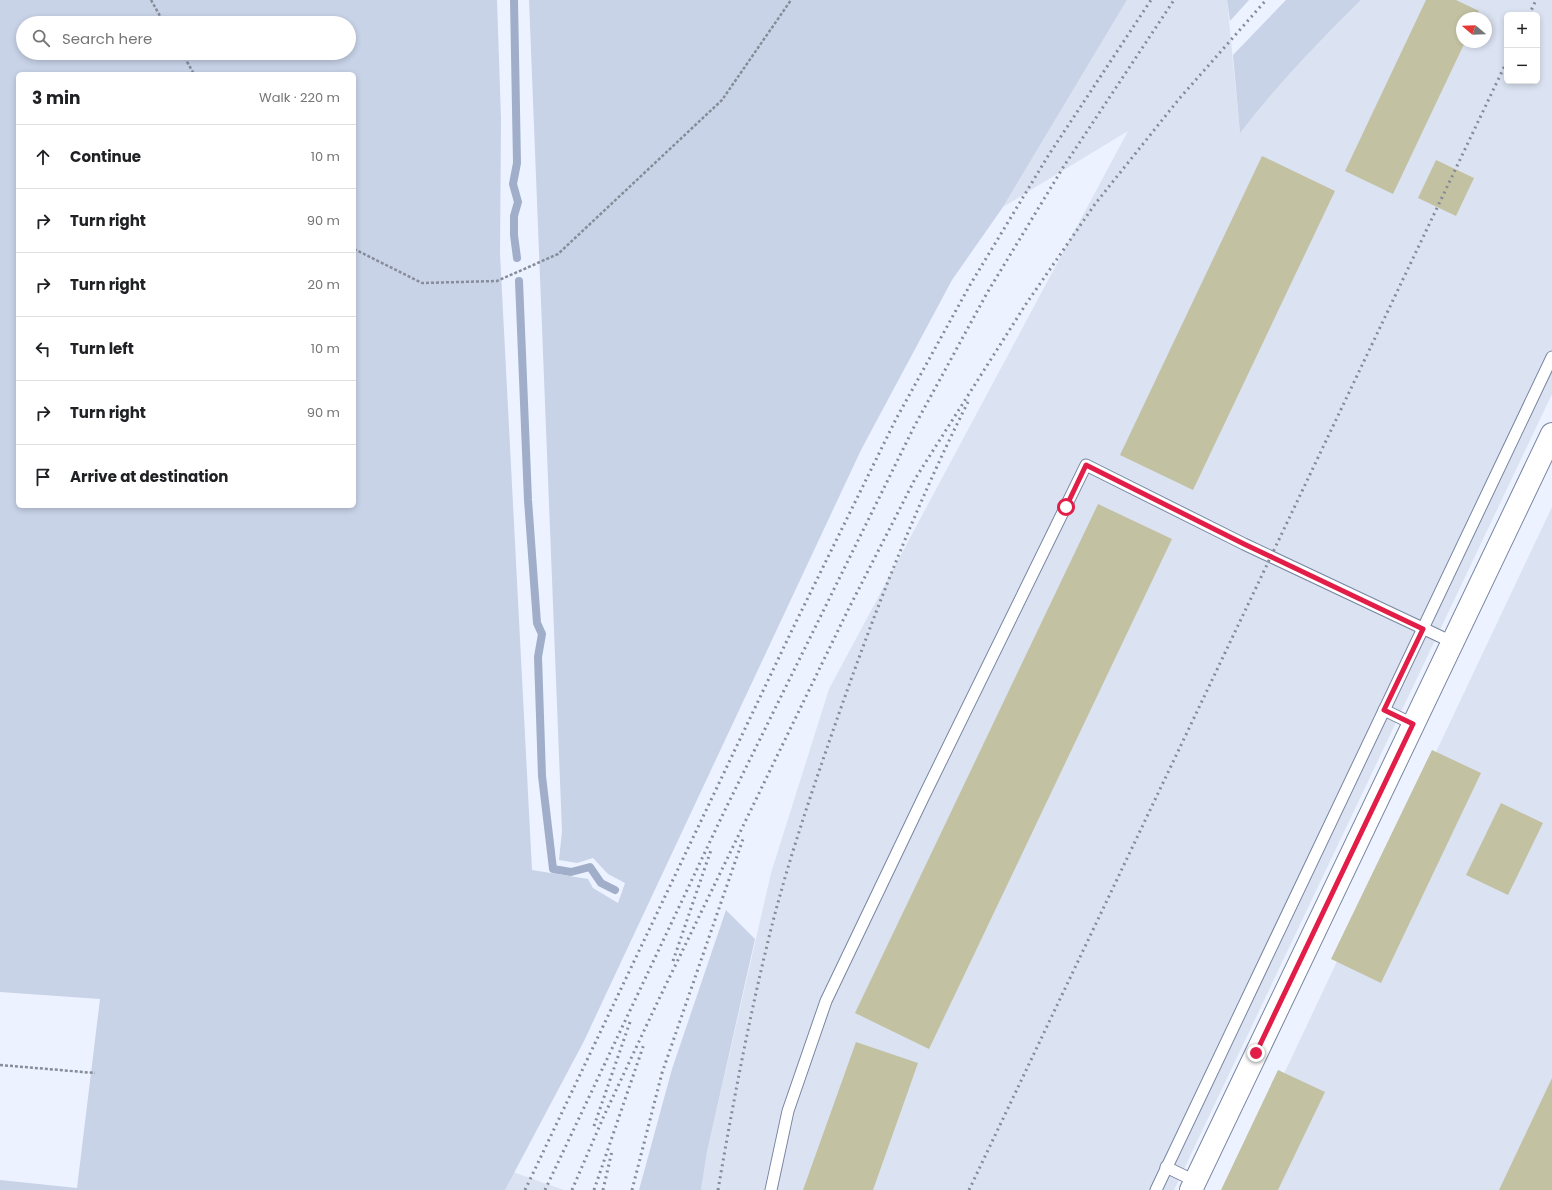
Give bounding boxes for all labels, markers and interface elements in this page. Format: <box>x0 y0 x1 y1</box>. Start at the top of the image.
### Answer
north arrow <box>1456 12 1492 48</box>
map controls <box>1504 12 1540 84</box>
button: + <box>1504 12 1540 48</box>
search box <box>16 16 356 60</box>
icon: search <box>30 27 52 49</box>
text: Search here <box>62 28 152 49</box>
button: − <box>1504 48 1540 84</box>
text: 3 min <box>32 86 80 110</box>
text: Walk · 220 m <box>259 88 340 107</box>
icon: ahead <box>32 146 54 168</box>
text: Continue <box>70 146 141 167</box>
text: 10 m <box>311 147 340 166</box>
icon: right <box>32 210 54 232</box>
text: Turn right <box>70 210 146 231</box>
text: 90 m <box>307 211 340 230</box>
icon: right <box>32 274 54 296</box>
text: Turn right <box>70 274 146 295</box>
text: 20 m <box>307 275 340 294</box>
icon: left <box>32 338 54 360</box>
text: Turn left <box>70 338 134 359</box>
text: 10 m <box>311 339 340 358</box>
icon: right <box>32 402 54 424</box>
text: Turn right <box>70 402 146 423</box>
text: 90 m <box>307 403 340 422</box>
icon: arrive <box>32 466 54 488</box>
text: Arrive at destination <box>70 466 228 487</box>
route start <box>1057 498 1075 516</box>
route end <box>1247 1044 1265 1062</box>

